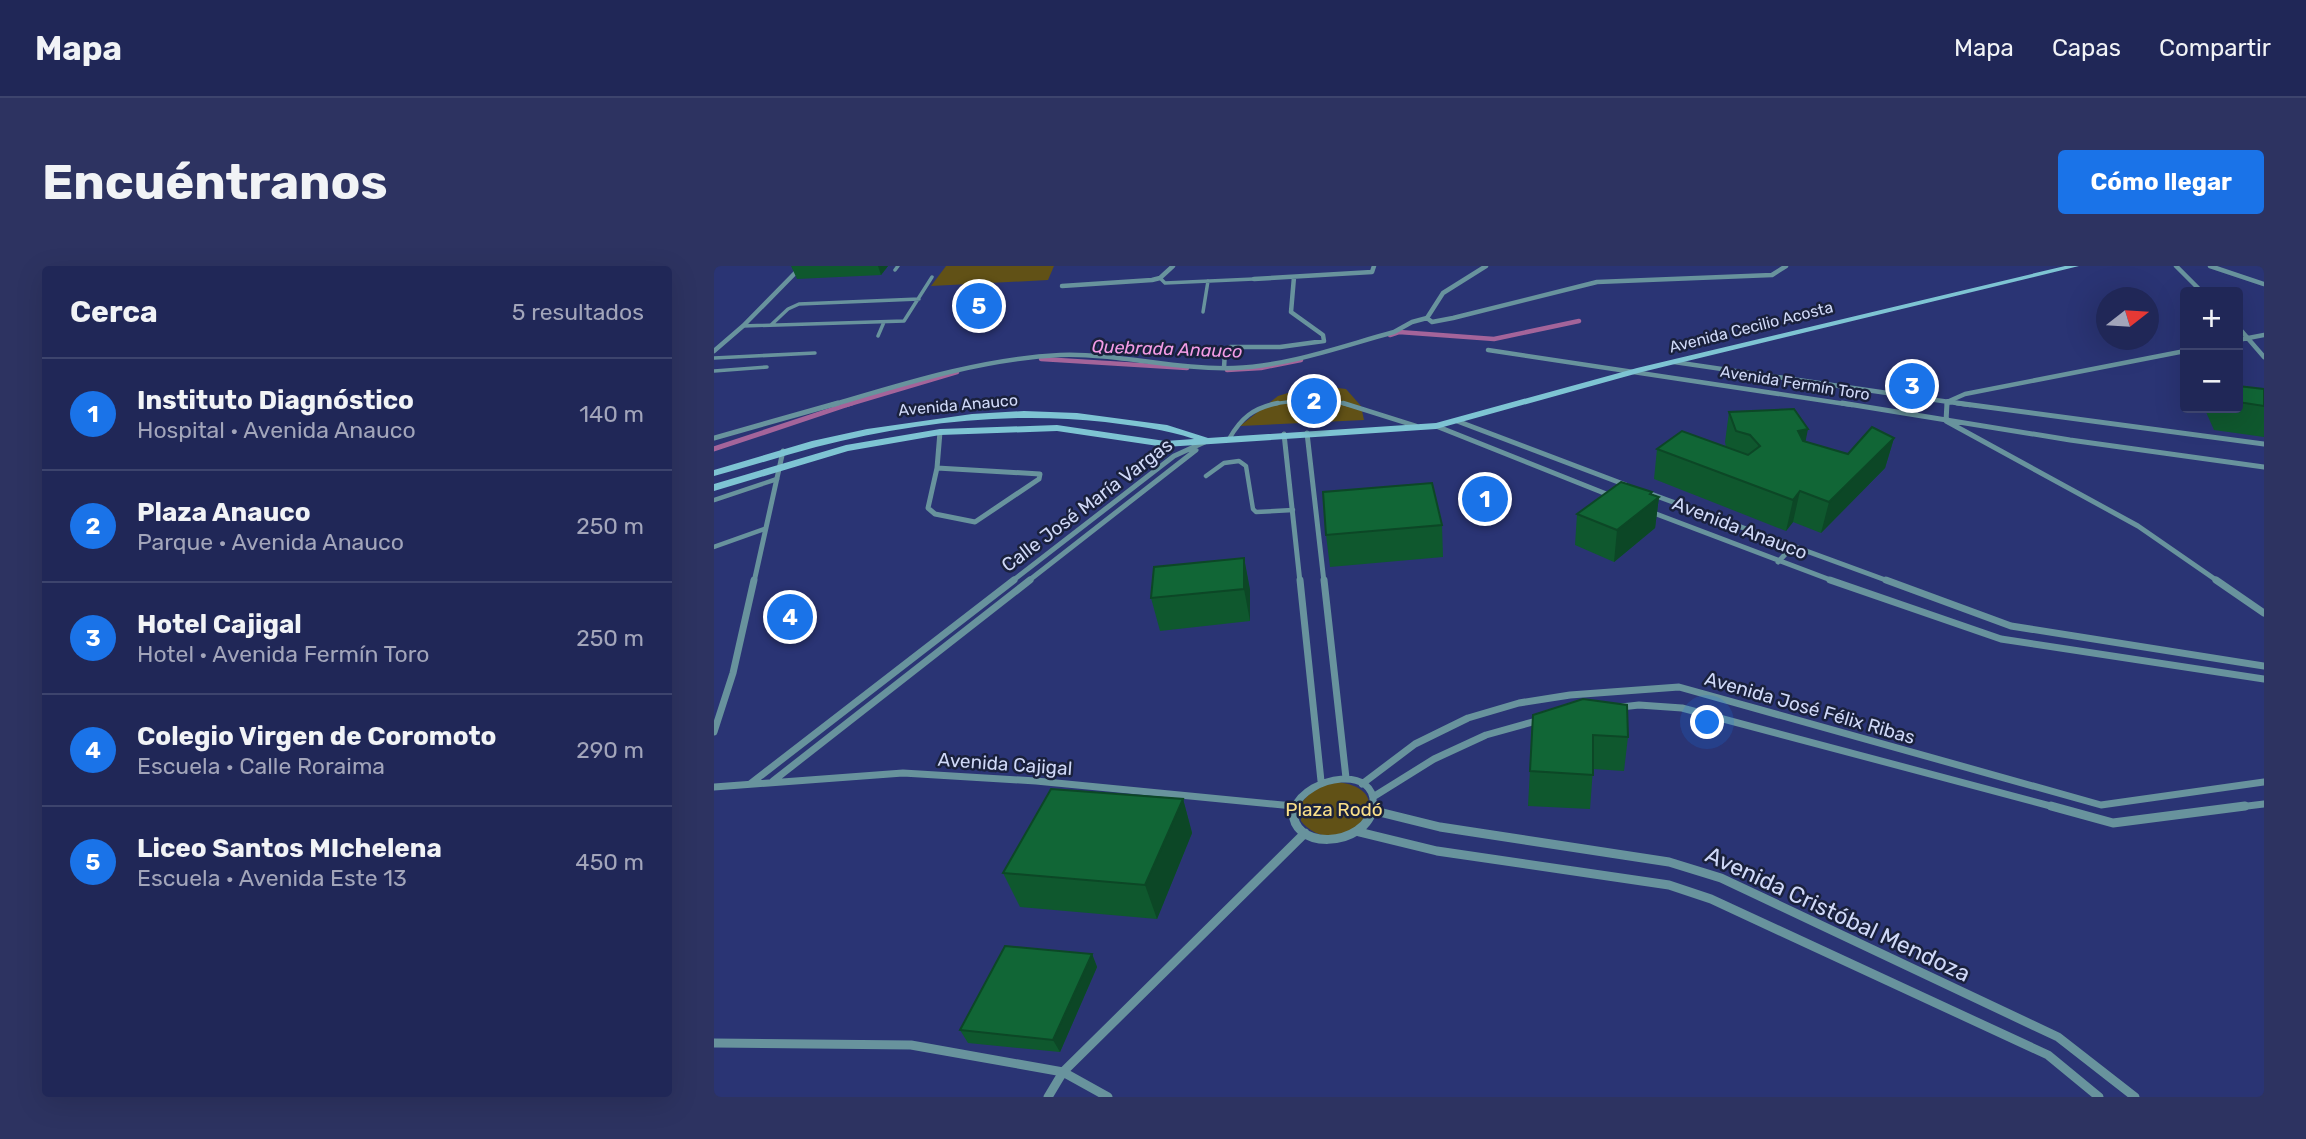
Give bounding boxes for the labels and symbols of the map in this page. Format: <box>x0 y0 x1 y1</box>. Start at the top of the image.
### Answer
pin: 5 <box>956 280 1002 332</box>
north arrow <box>2096 287 2159 350</box>
street label: Avenida Cecilio Acosta <box>1667 297 1835 357</box>
water label: Quebrada Anauco <box>1091 335 1243 363</box>
pin: 3 <box>1889 360 1935 412</box>
street label: Avenida Fermín Toro <box>1719 362 1871 404</box>
pin: 2 <box>1291 375 1337 427</box>
street label: Avenida Anauco <box>897 390 1019 420</box>
street label: Calle José María Vargas <box>997 433 1177 577</box>
pin: 1 <box>1462 473 1508 525</box>
street label: Avenida Anauco <box>1669 492 1811 564</box>
pin: 4 <box>767 591 813 643</box>
street label: Avenida José Félix Ribas <box>1702 667 1918 749</box>
your location <box>1690 705 1724 739</box>
street label: Avenida Cajigal <box>937 748 1073 780</box>
park label: Plaza Rodó <box>1285 798 1383 821</box>
street label: Avenida Cristóbal Mendoza <box>1701 840 1975 988</box>

